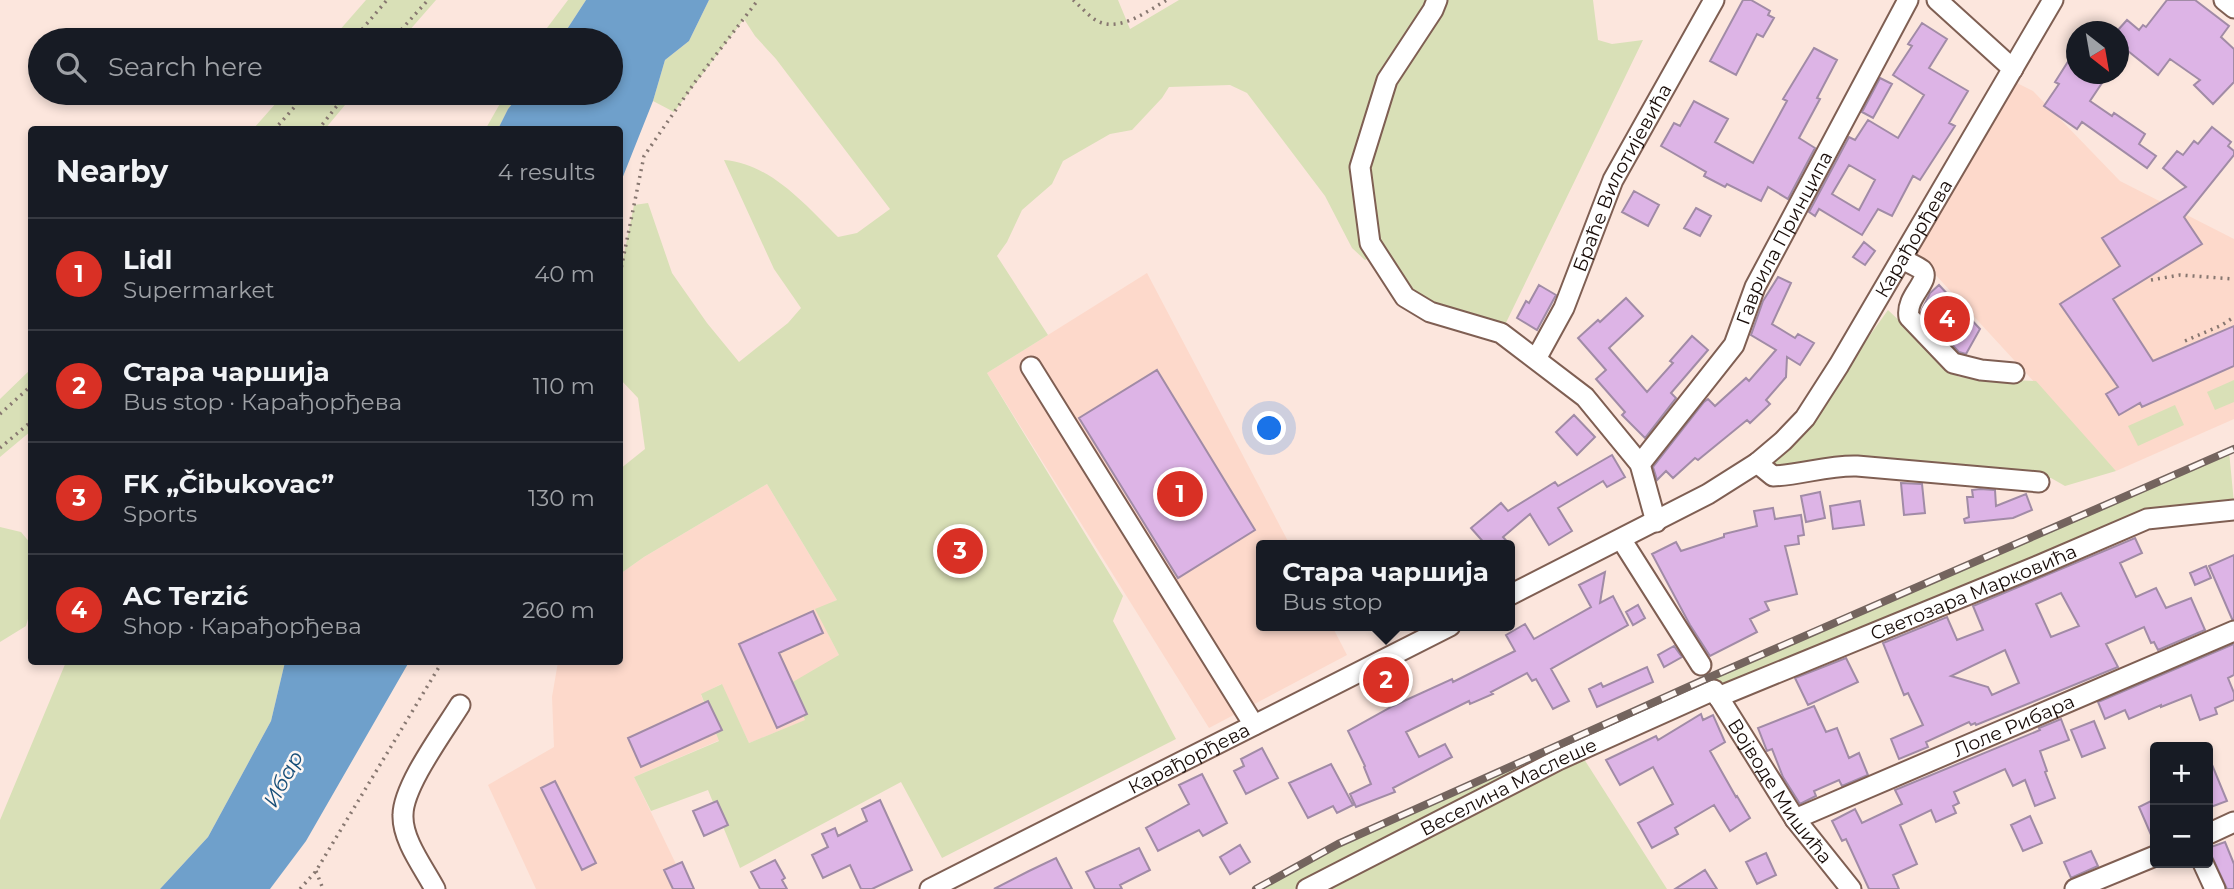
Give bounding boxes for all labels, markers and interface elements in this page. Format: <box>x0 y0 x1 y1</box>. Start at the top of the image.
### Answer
north arrow <box>2066 21 2129 84</box>
search box <box>28 28 623 105</box>
icon: search <box>52 48 90 86</box>
text: Search here <box>108 51 263 83</box>
street label: Браће Вилотијевића <box>1568 80 1676 275</box>
street label: Гаврила Принципа <box>1731 147 1837 328</box>
text: Nearby <box>56 153 168 190</box>
text: 4 results <box>498 158 595 186</box>
street label: Карађорђева <box>1870 175 1957 302</box>
text: Lidl <box>123 244 172 276</box>
text: 1 <box>74 260 84 288</box>
text: 40 m <box>534 260 595 288</box>
text: Supermarket <box>123 276 275 304</box>
pin: 4 <box>1924 293 1970 345</box>
text: Стара чаршија <box>123 356 330 388</box>
text: 2 <box>72 372 86 400</box>
text: 110 m <box>533 372 595 400</box>
text: Bus stop · Карађорђева <box>123 388 402 416</box>
your location <box>1252 411 1286 445</box>
text: FK „Čibukovac” <box>123 468 334 500</box>
pin: 1 <box>1157 468 1203 520</box>
text: 3 <box>72 484 86 512</box>
text: 130 m <box>528 484 595 512</box>
text: Sports <box>123 500 197 528</box>
pin: 3 <box>937 525 983 577</box>
street label: Светозара Марковића <box>1867 539 2080 645</box>
popup <box>1256 540 1515 631</box>
text: Стара чаршија <box>1282 556 1489 588</box>
text: AC Terzić <box>123 580 248 612</box>
text: Bus stop <box>1282 588 1382 616</box>
text: 4 <box>71 596 87 624</box>
text: 260 m <box>522 596 595 624</box>
text: Shop · Карађорђева <box>123 612 362 640</box>
pin: 2 <box>1363 654 1409 706</box>
street label: Лоле Рибара <box>1950 689 2078 761</box>
street label: Војводе Мишића <box>1723 714 1837 868</box>
street label: Карађорђева <box>1124 718 1253 798</box>
street label: Веселина Маслеше <box>1416 733 1600 840</box>
map controls <box>2150 742 2213 868</box>
button: + <box>2150 742 2213 805</box>
water label: Ибар <box>258 747 308 811</box>
button: − <box>2150 805 2213 868</box>

